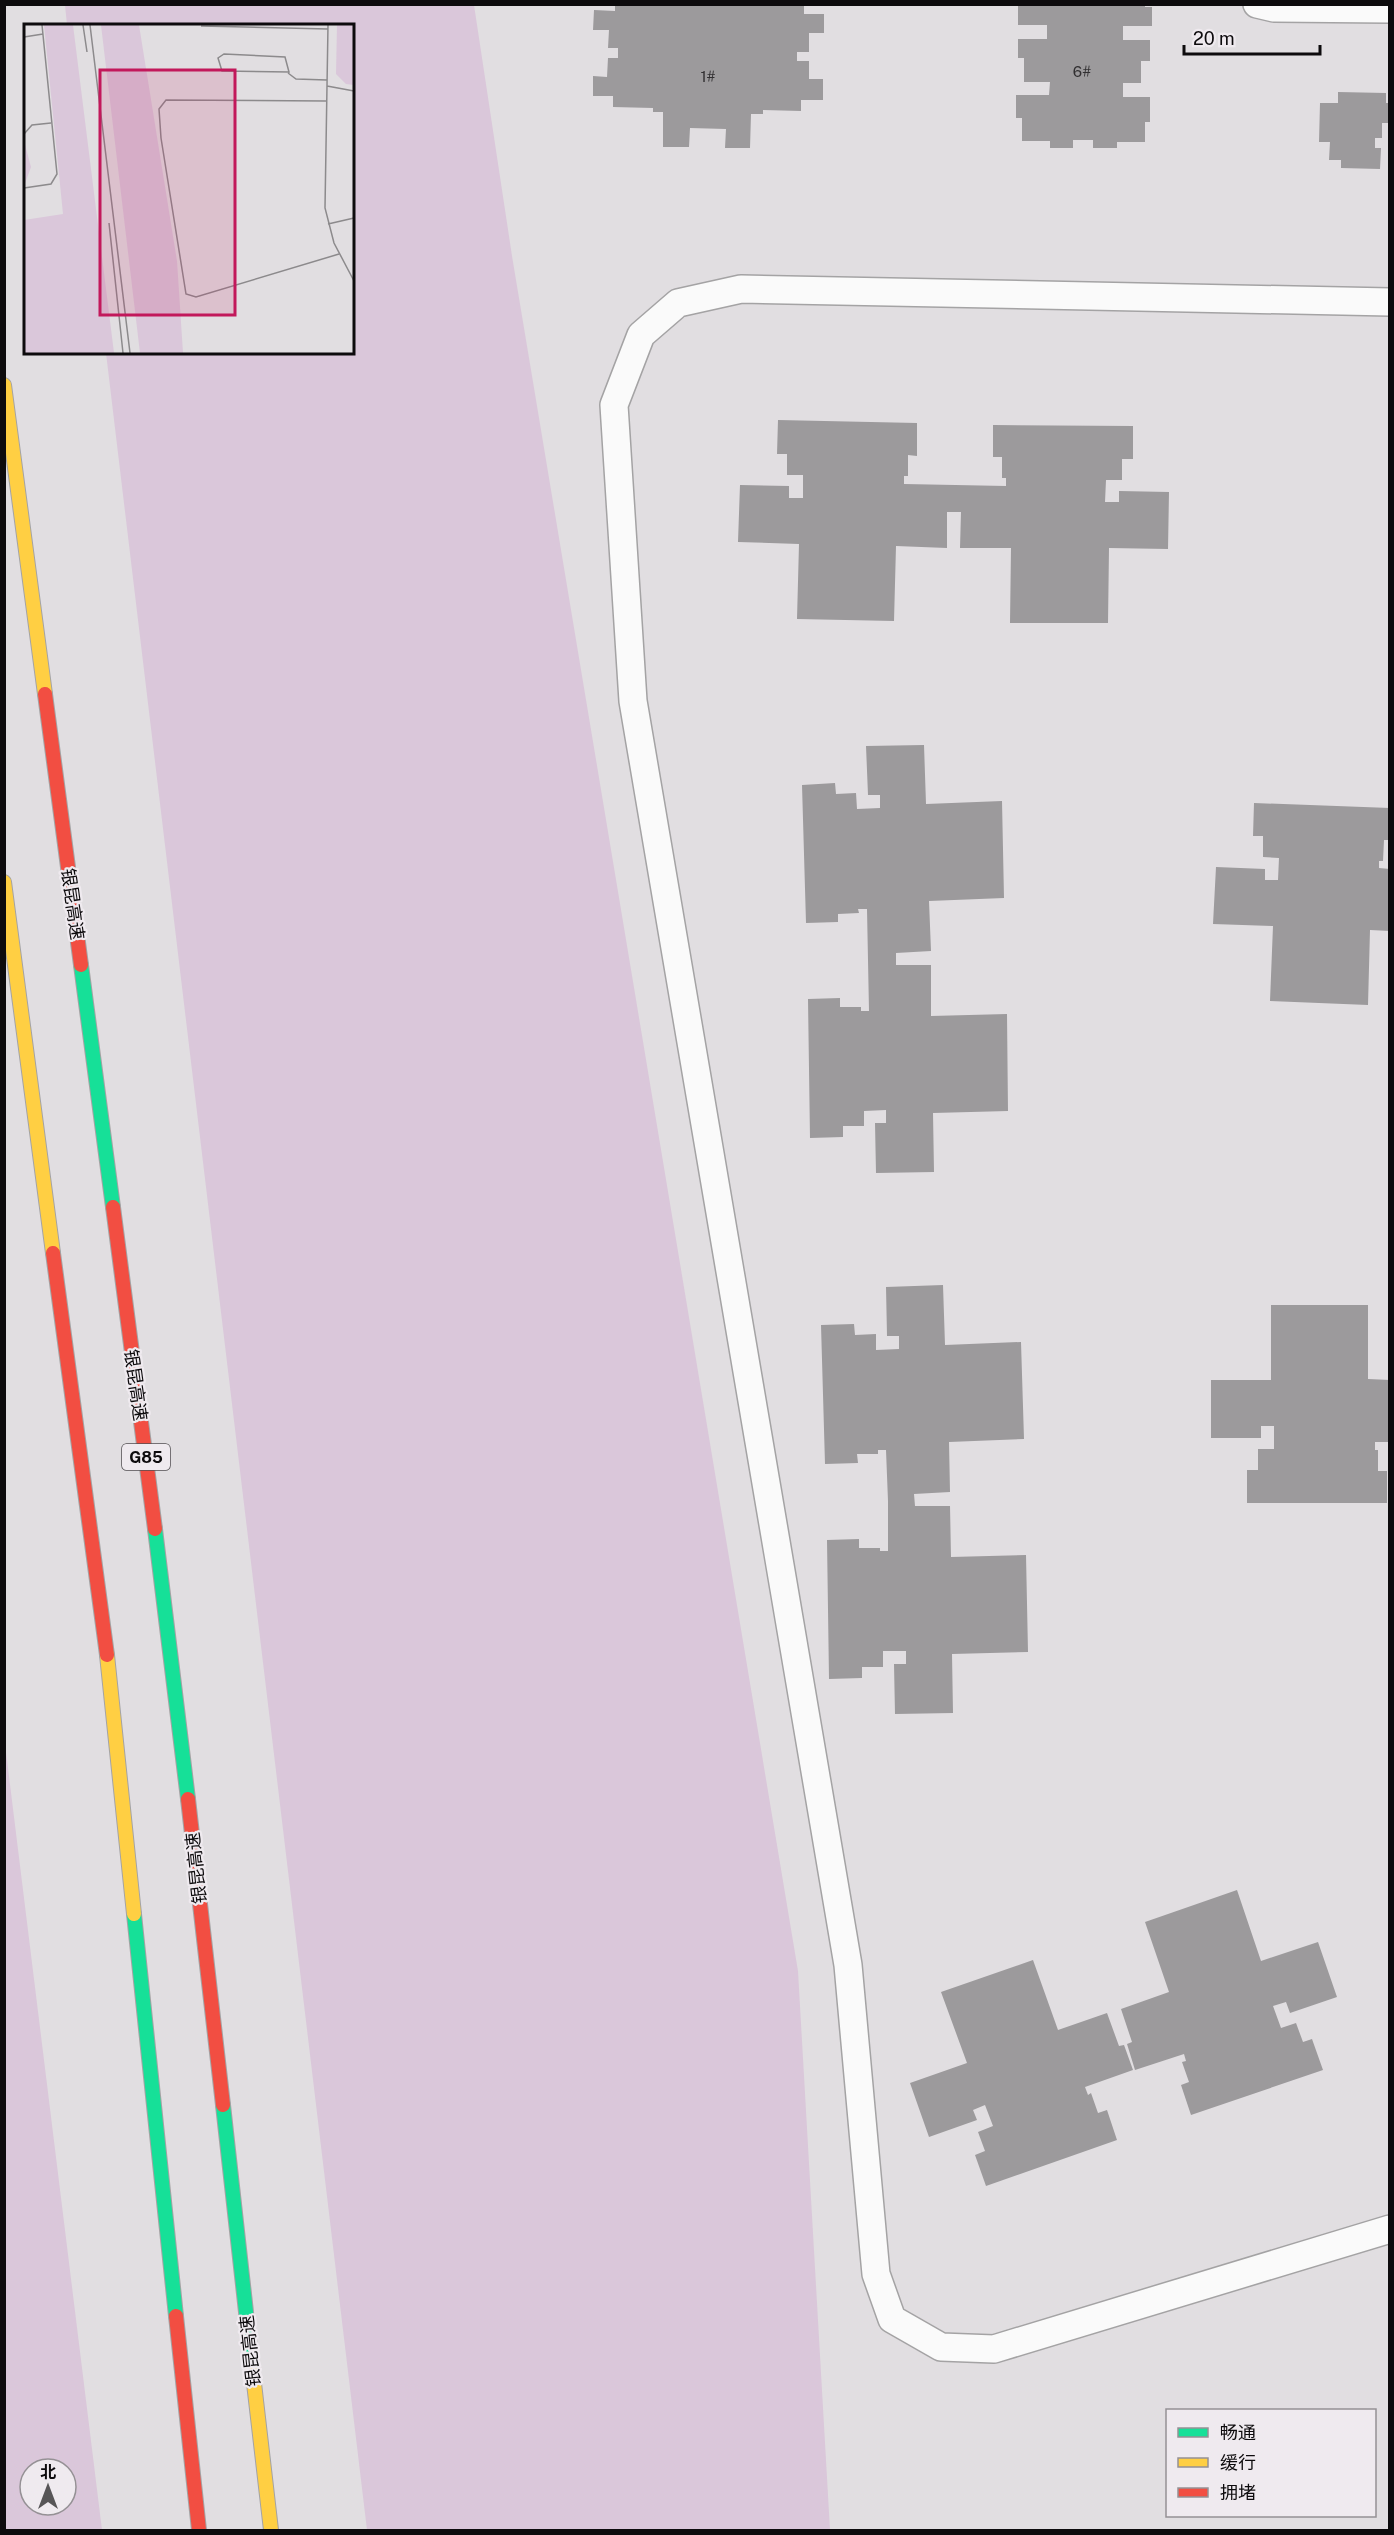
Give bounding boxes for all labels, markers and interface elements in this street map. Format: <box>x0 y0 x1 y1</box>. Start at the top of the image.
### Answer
scale bar <box>1184 18 1320 56</box>
inset map <box>24 24 354 354</box>
text: 20 m <box>1193 28 1235 49</box>
house number: 6# <box>1073 63 1091 80</box>
house number: 1# <box>700 68 716 85</box>
street label: 银昆高速 <box>58 867 88 941</box>
street label: 银昆高速 <box>121 1348 151 1422</box>
road number: G85 <box>122 1444 170 1470</box>
street label: 银昆高速 <box>182 1831 210 1905</box>
street label: 银昆高速 <box>236 2314 264 2388</box>
legend <box>1166 2409 1376 2517</box>
text: 畅通 <box>1220 2422 1256 2443</box>
text: 缓行 <box>1220 2452 1256 2473</box>
north arrow <box>18 2457 78 2517</box>
text: 北 <box>40 2463 56 2482</box>
text: 拥堵 <box>1220 2482 1256 2503</box>

